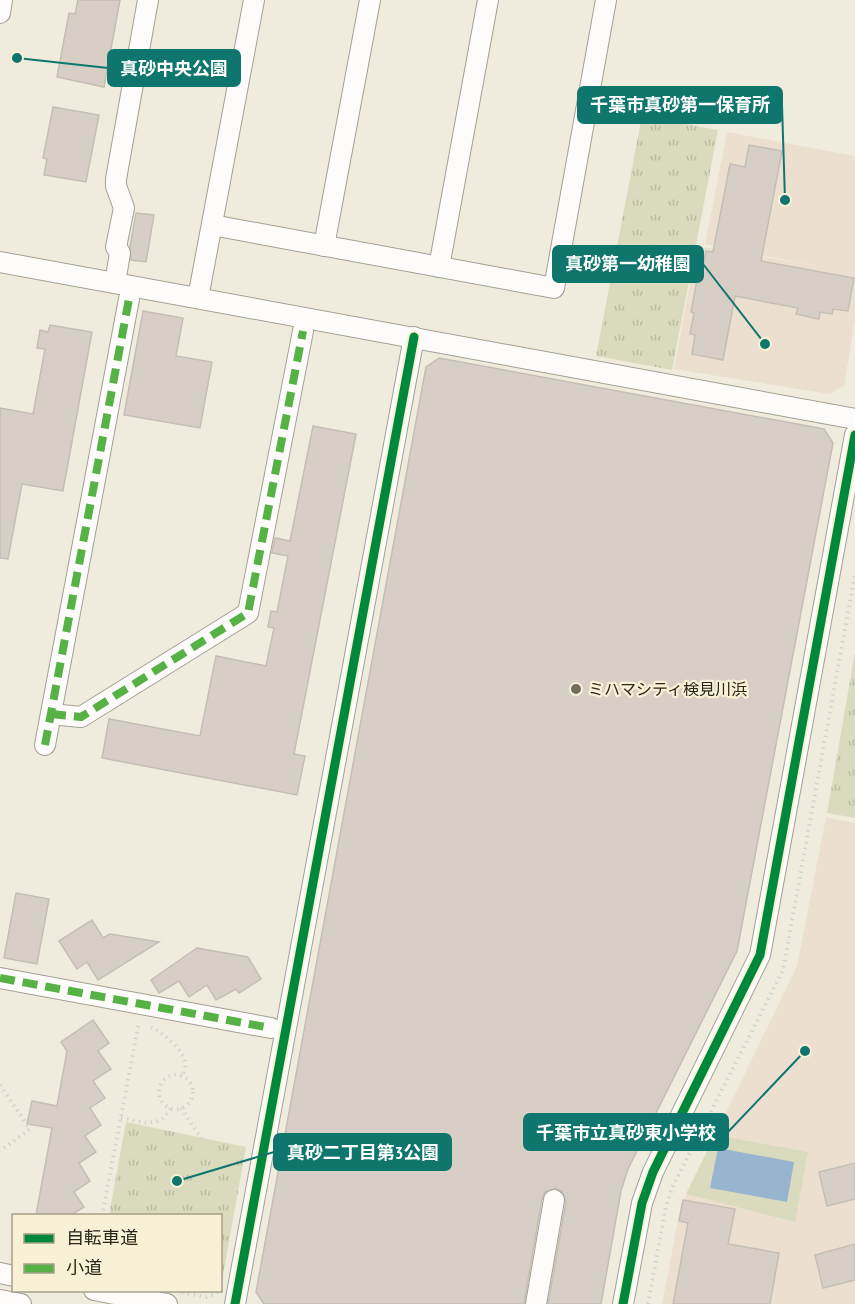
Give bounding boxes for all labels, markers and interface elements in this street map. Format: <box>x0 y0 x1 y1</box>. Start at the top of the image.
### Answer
callout: 真砂中央公園 <box>108 50 240 86</box>
text: 真砂中央公園 <box>120 57 228 80</box>
callout: 千葉市真砂第一保育所 <box>578 87 782 123</box>
text: 千葉市真砂第一保育所 <box>590 93 770 116</box>
callout: 真砂第一幼稚園 <box>553 246 703 282</box>
text: 真砂第一幼稚園 <box>565 252 691 275</box>
place label: ミハマシティ検見川浜 <box>588 679 747 699</box>
marker: ミハマシティ検見川浜 <box>569 682 583 696</box>
callout: 千葉市立真砂東小学校 <box>524 1114 728 1150</box>
text: 千葉市立真砂東小学校 <box>536 1121 716 1144</box>
callout: 真砂二丁目第3公園 <box>274 1134 451 1170</box>
text: 真砂二丁目第3公園 <box>287 1141 439 1164</box>
legend <box>12 1214 222 1292</box>
text: 自転車道 <box>66 1226 138 1249</box>
text: 小道 <box>66 1256 102 1279</box>

